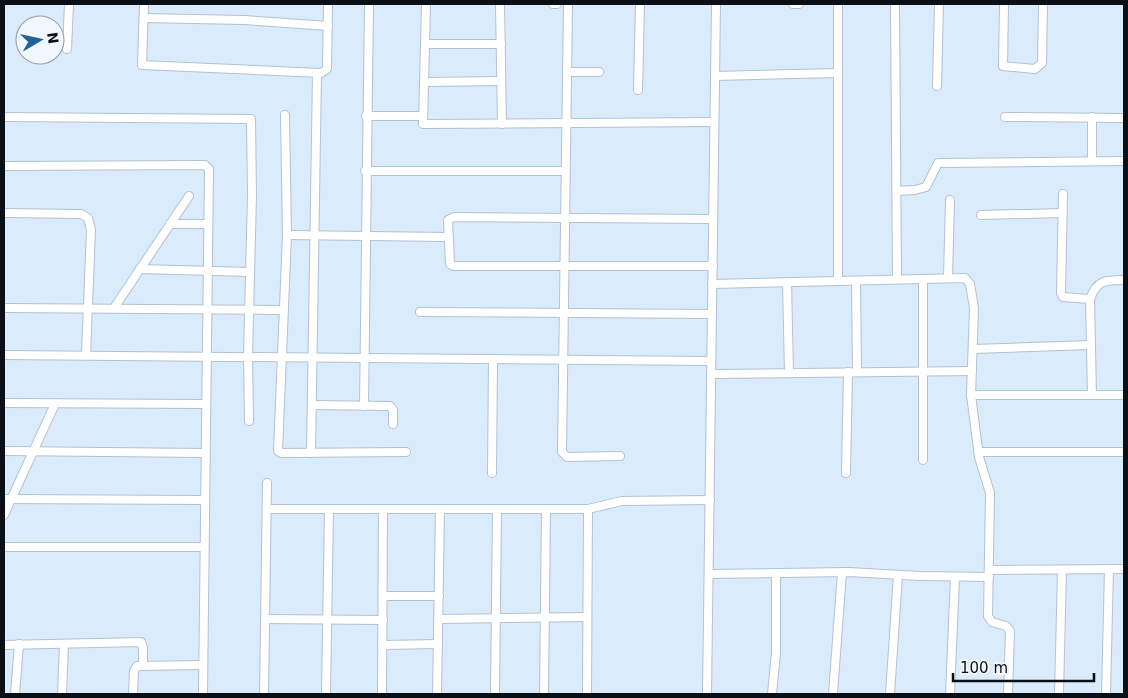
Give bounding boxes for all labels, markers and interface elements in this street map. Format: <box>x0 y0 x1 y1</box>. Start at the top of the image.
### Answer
north arrow <box>15 15 65 65</box>
text: N <box>44 31 62 45</box>
scale bar <box>953 650 1094 682</box>
text: 100 m <box>960 659 1008 677</box>

